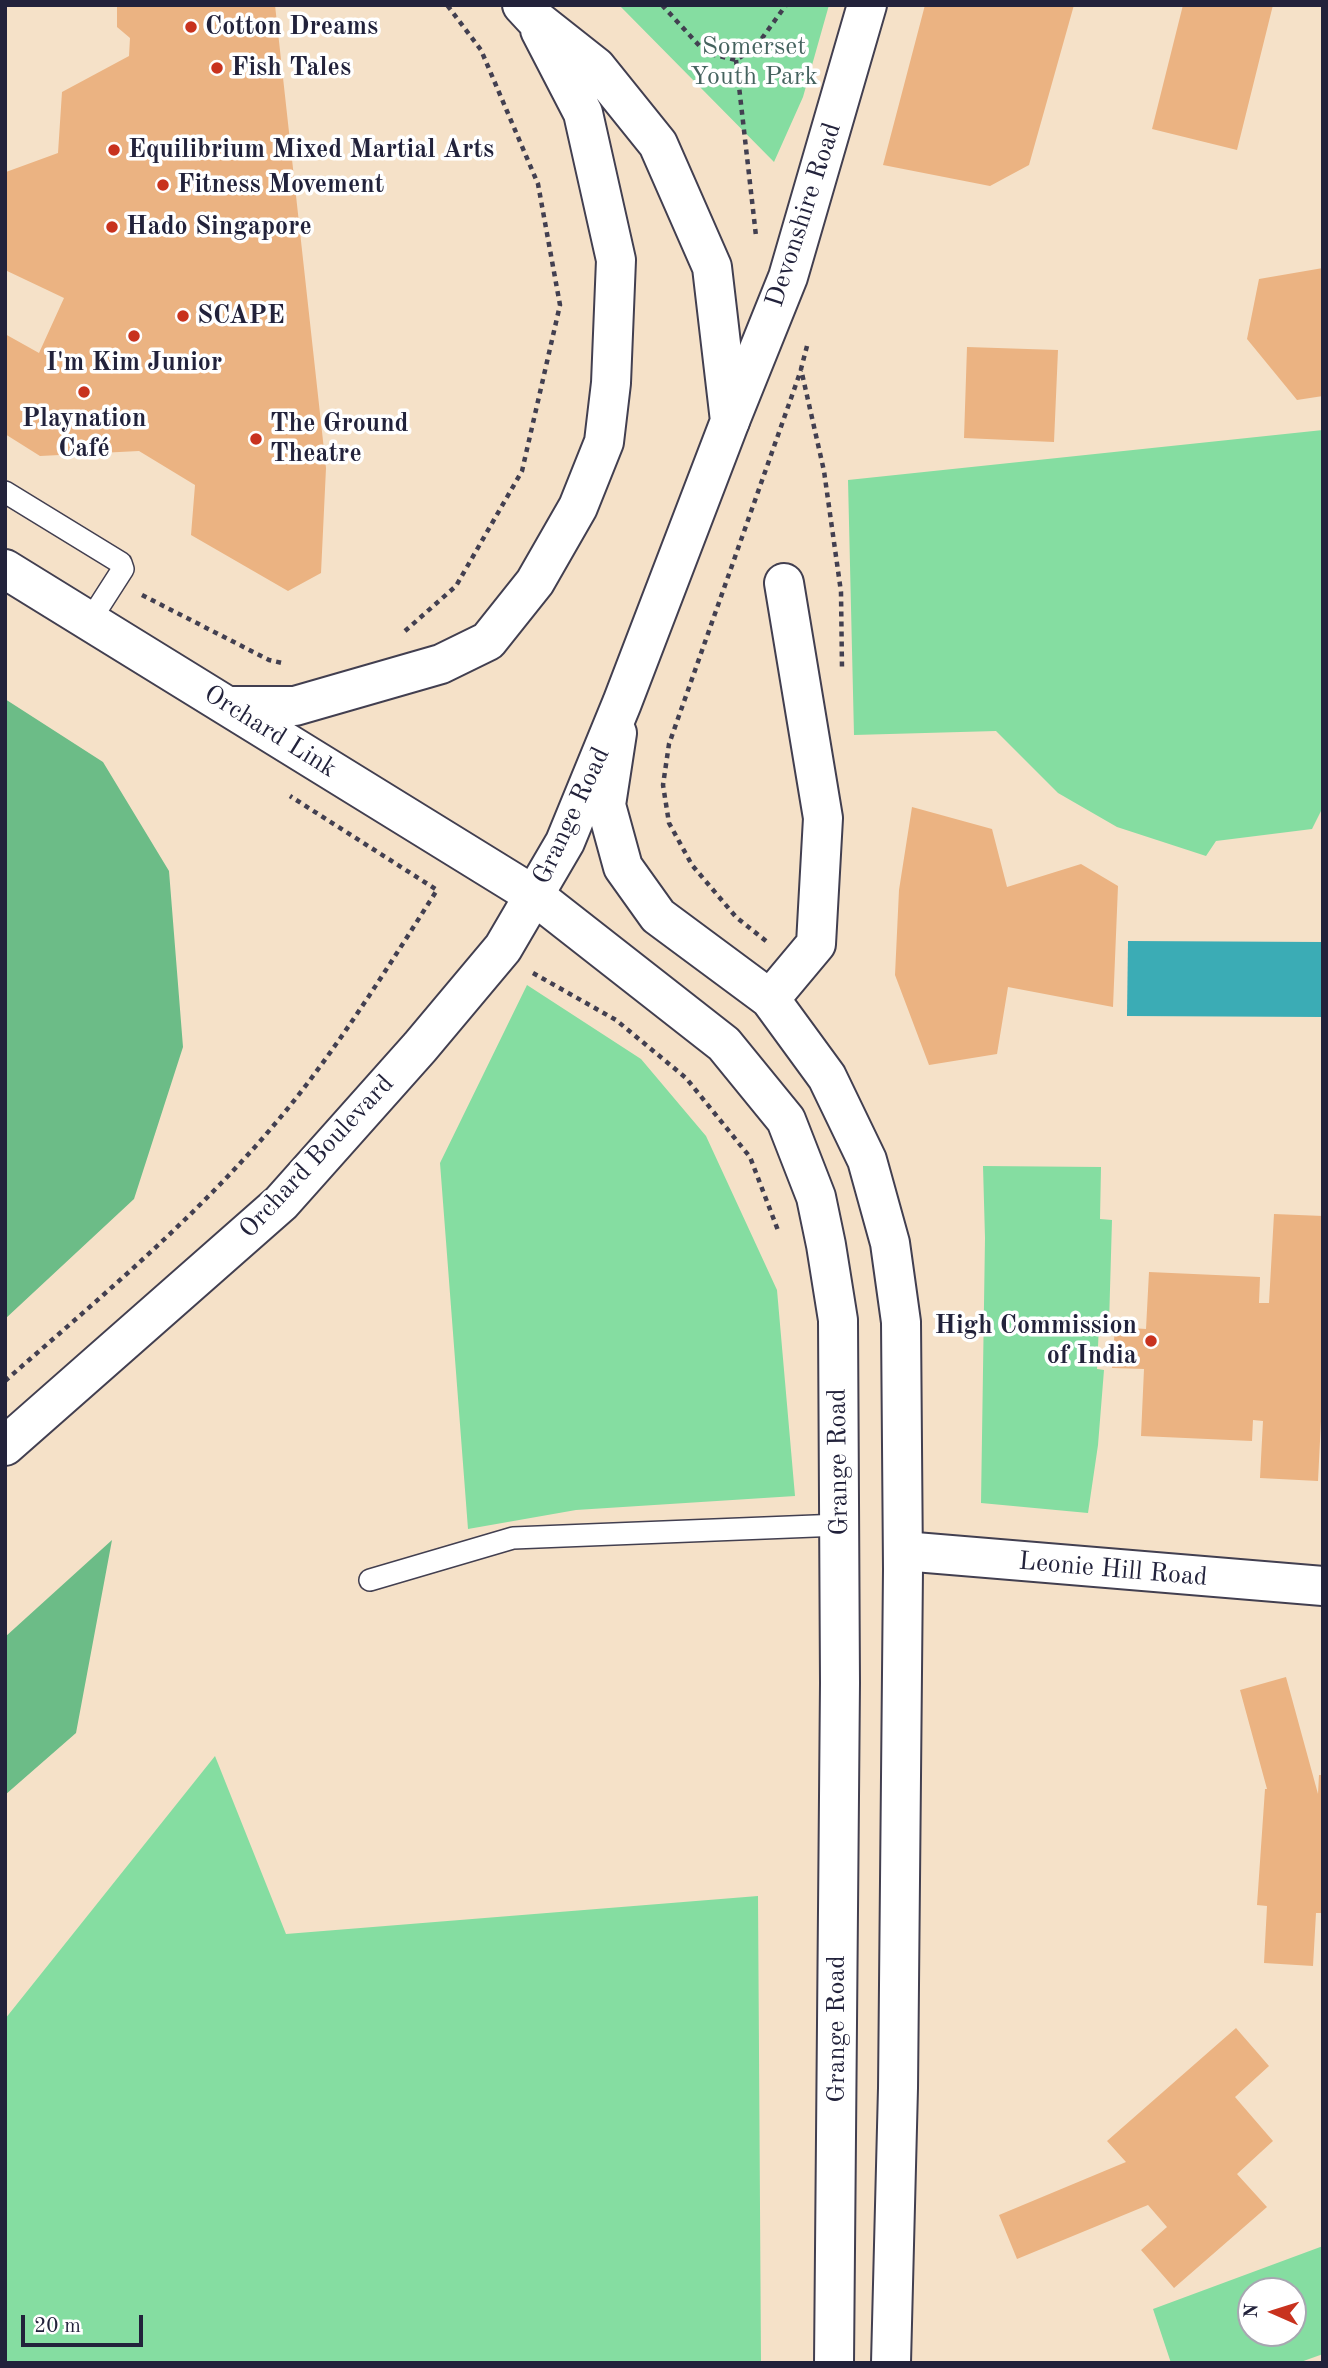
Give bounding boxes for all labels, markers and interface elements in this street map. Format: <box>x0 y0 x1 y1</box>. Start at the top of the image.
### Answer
place label: Cotton Dreams <box>205 11 378 43</box>
marker: Cotton Dreams <box>183 19 199 35</box>
park label: Somerset Youth Park <box>690 31 818 92</box>
place label: Fish Tales <box>231 52 351 84</box>
marker: Fish Tales <box>209 60 225 76</box>
street label: Devonshire Road <box>760 119 848 311</box>
place label: Equilibrium Mixed Martial Arts <box>128 134 494 166</box>
marker: Equilibrium Mixed Martial Arts <box>106 142 122 158</box>
place label: Fitness Movement <box>177 169 384 201</box>
marker: Fitness Movement <box>155 177 171 193</box>
place label: Hado Singapore <box>126 211 312 243</box>
marker: Hado Singapore <box>104 219 120 235</box>
place label: SCAPE <box>197 300 285 332</box>
marker: SCAPE <box>175 308 191 324</box>
marker: I'm Kim Junior <box>126 328 142 344</box>
place label: I'm Kim Junior <box>46 347 222 379</box>
marker: Playnation Café <box>76 384 92 400</box>
place label: Playnation Café <box>22 403 146 464</box>
place label: The Ground Theatre <box>270 408 409 470</box>
marker: The Ground Theatre <box>248 431 264 447</box>
street label: Orchard Link <box>198 679 342 785</box>
street label: Grange Road <box>527 743 617 889</box>
street label: Orchard Boulevard <box>233 1069 401 1245</box>
place label: High Commission of India <box>934 1310 1137 1372</box>
marker: High Commission of India <box>1143 1333 1159 1349</box>
street label: Grange Road <box>822 1388 856 1536</box>
street label: Leonie Hill Road <box>1017 1546 1209 1594</box>
street label: Grange Road <box>821 1955 853 2103</box>
north arrow <box>1237 2277 1307 2347</box>
scale bar <box>24 2302 147 2346</box>
text: N <box>1243 2303 1262 2319</box>
text: 20 m <box>34 2316 81 2337</box>

